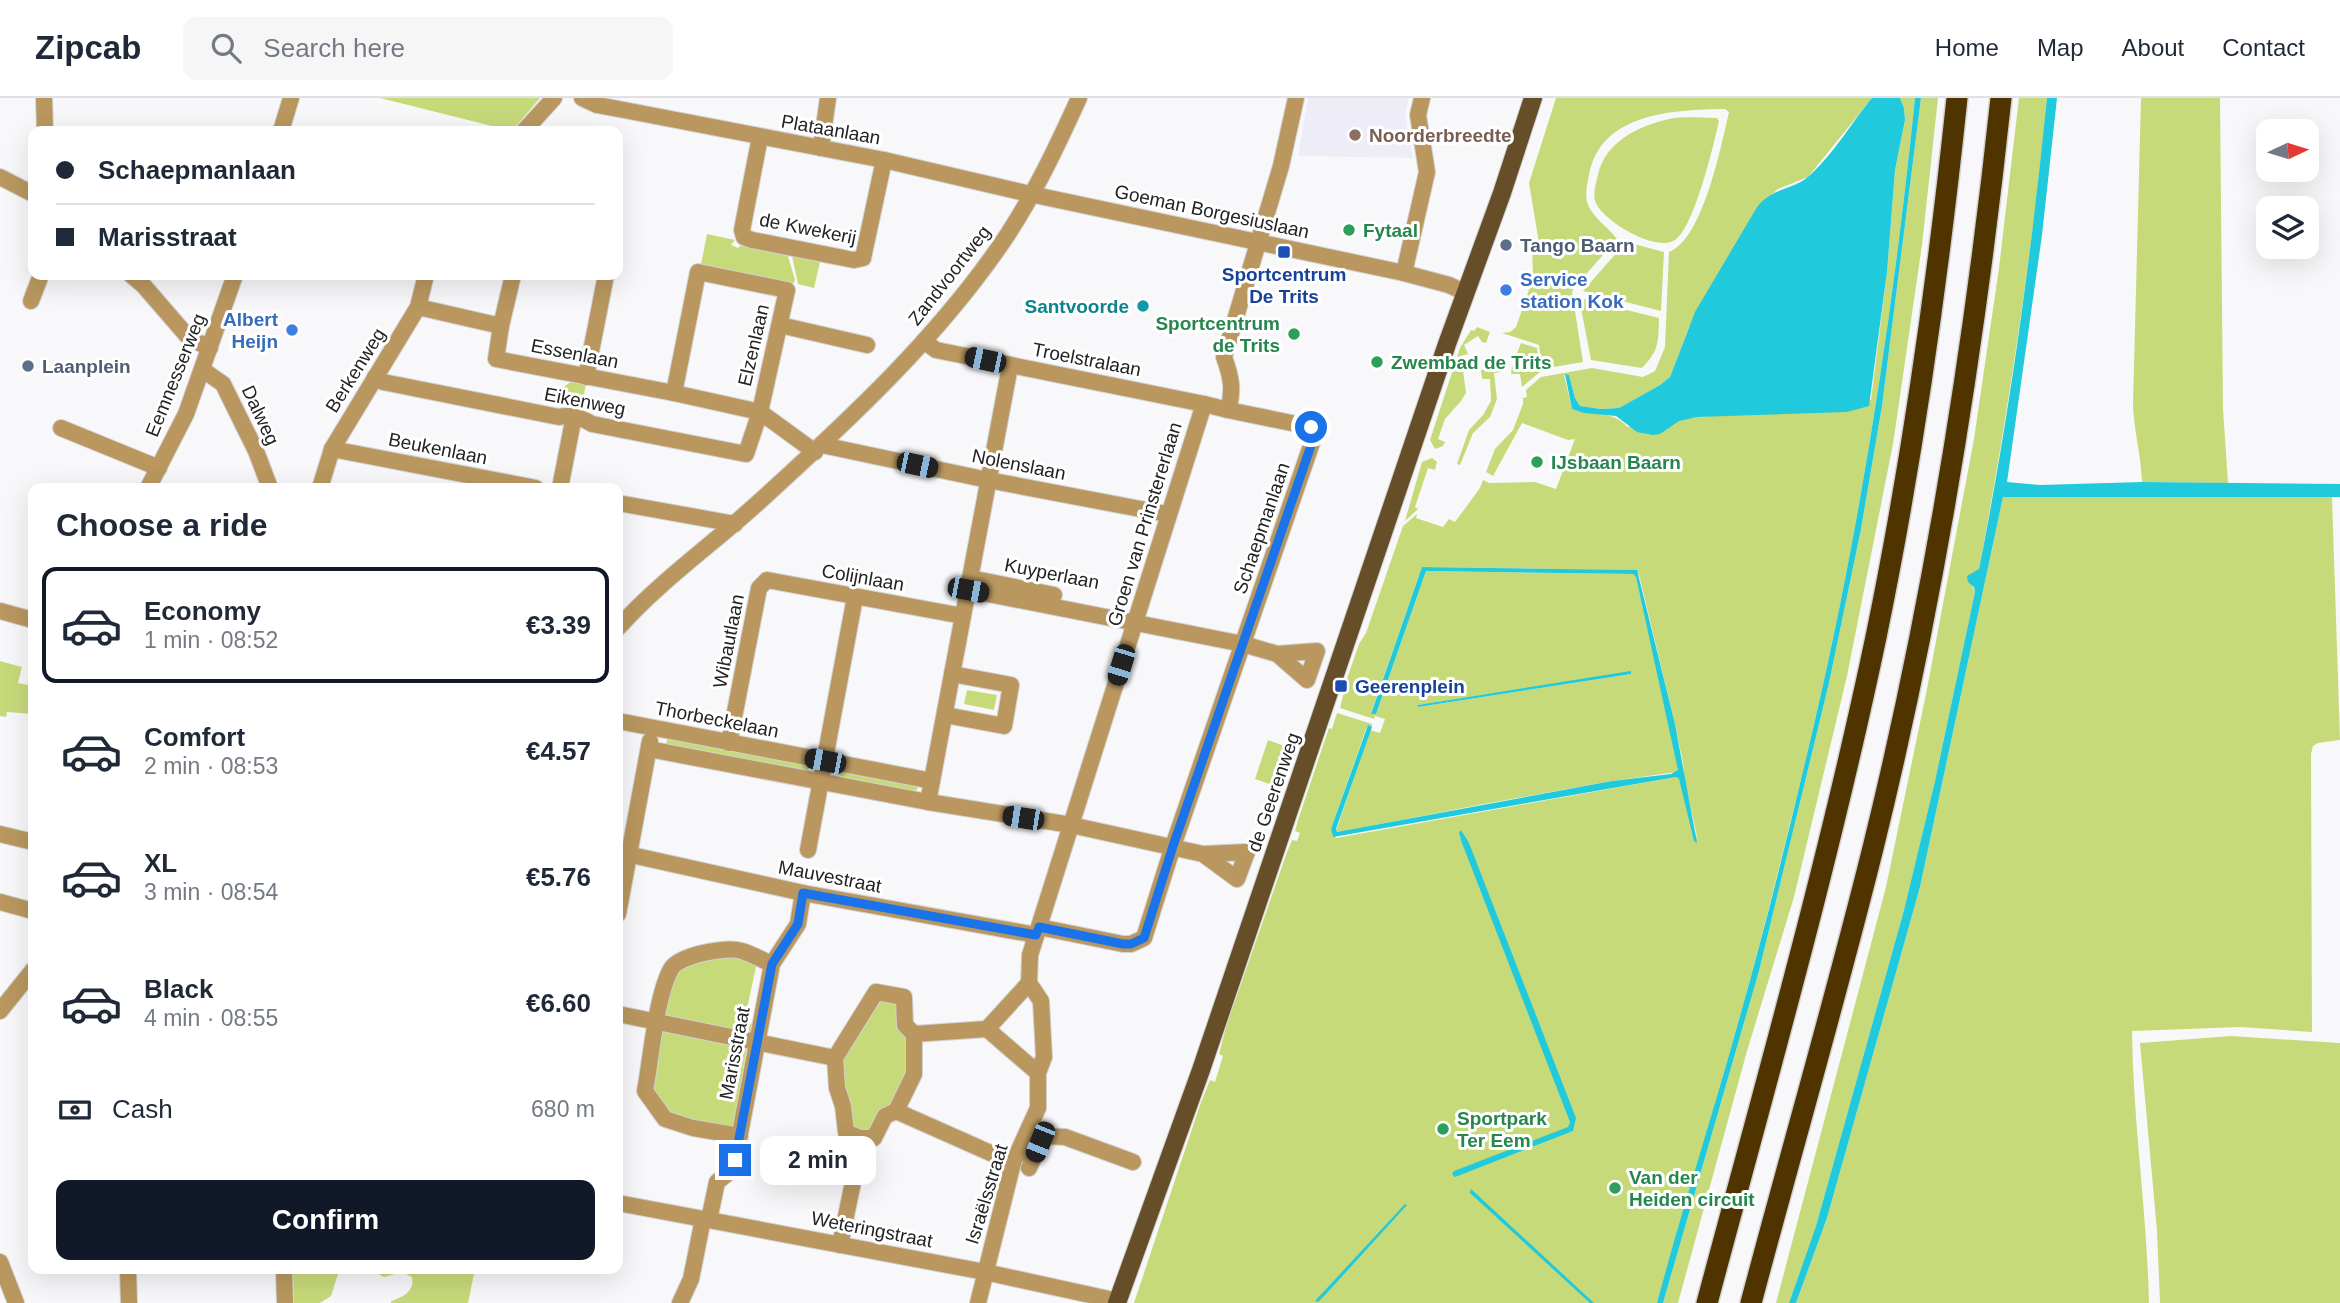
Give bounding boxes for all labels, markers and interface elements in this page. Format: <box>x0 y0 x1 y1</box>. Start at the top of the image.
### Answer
search box <box>183 17 673 80</box>
text: Zipcab <box>35 29 141 66</box>
icon: search <box>207 29 245 67</box>
text: Search here <box>263 33 405 63</box>
text: Home <box>1935 34 1999 61</box>
text: Map <box>2037 34 2084 61</box>
text: About <box>2122 34 2184 61</box>
text: Contact <box>2222 34 2305 61</box>
street label: Plataanlaan <box>780 110 882 149</box>
north arrow <box>2256 119 2319 182</box>
map controls <box>2256 119 2319 259</box>
place label: Noorderbreedte <box>1369 125 1512 146</box>
marker: Noorderbreedte <box>1347 127 1363 143</box>
text: Schaepmanlaan <box>98 155 296 185</box>
street label: Goeman Borgesiuslaan <box>1113 181 1311 242</box>
button: layers <box>2256 196 2319 259</box>
street label: de Kwekerij <box>758 209 858 248</box>
place label: Fytaal <box>1363 220 1418 241</box>
street label: Zandvoortweg <box>904 221 995 329</box>
text: Marisstraat <box>98 222 237 252</box>
marker: Fytaal <box>1341 222 1357 238</box>
place label: Tango Baarn <box>1520 235 1635 256</box>
marker: Tango Baarn <box>1498 237 1514 253</box>
marker: Sportcentrum De Trits <box>1276 244 1292 260</box>
place label: Sportcentrum De Trits <box>1222 264 1346 307</box>
place label: Service station Kok <box>1520 269 1624 312</box>
marker: Service station Kok <box>1498 282 1514 298</box>
place label: Santvoorde <box>1024 296 1129 317</box>
marker: Santvoorde <box>1135 298 1151 314</box>
street label: Elzenlaan <box>734 302 773 388</box>
place label: Albert Heijn <box>223 309 279 352</box>
street label: Eemnesserweg <box>141 311 210 440</box>
place label: Sportcentrum de Trits <box>1155 313 1280 356</box>
marker: Albert Heijn <box>284 322 300 338</box>
street label: Berkenweg <box>321 324 390 416</box>
marker: Sportcentrum de Trits <box>1286 326 1302 342</box>
street label: Essenlaan <box>529 335 620 372</box>
street label: Troelstralaan <box>1031 339 1143 380</box>
car <box>963 345 1008 375</box>
place label: Zwembad de Trits <box>1391 352 1551 373</box>
marker: Zwembad de Trits <box>1369 354 1385 370</box>
place label: Laanplein <box>42 356 131 377</box>
marker: Laanplein <box>20 358 36 374</box>
street label: Dalweg <box>238 382 283 448</box>
street label: Eikenweg <box>542 383 627 420</box>
route start <box>1295 411 1327 443</box>
street label: Groen van Prinstererlaan <box>1103 420 1186 629</box>
street label: Beukenlaan <box>387 429 489 468</box>
street label: Nolenslaan <box>970 445 1068 484</box>
car <box>895 450 940 480</box>
place label: IJsbaan Baarn <box>1551 452 1681 473</box>
marker: IJsbaan Baarn <box>1529 454 1545 470</box>
street label: Schaepmanlaan <box>1229 460 1294 597</box>
text: Choose a ride <box>56 507 268 543</box>
street label: Kuyperlaan <box>1003 554 1101 593</box>
street label: Colijnlaan <box>820 560 906 595</box>
car <box>946 576 991 604</box>
street label: Wibautlaan <box>709 592 748 690</box>
icon: car <box>60 594 123 657</box>
text: Economy <box>144 596 261 626</box>
text: €3.39 <box>526 610 591 640</box>
text: 1 min · 08:52 <box>144 627 278 653</box>
car <box>1105 642 1138 688</box>
place label: Geerenplein <box>1355 676 1465 697</box>
marker: Geerenplein <box>1333 678 1349 694</box>
street label: Thorbeckelaan <box>653 697 781 742</box>
icon: car <box>60 720 123 783</box>
text: Comfort <box>144 722 245 752</box>
street label: de Geerenweg <box>1243 730 1304 855</box>
text: €4.57 <box>526 736 591 766</box>
car <box>803 747 848 775</box>
text: 2 min · 08:53 <box>144 753 278 779</box>
car <box>1001 804 1046 832</box>
icon: car <box>60 846 123 909</box>
text: XL <box>144 848 177 878</box>
street label: Mauvestraat <box>777 856 884 897</box>
text: €5.76 <box>526 862 591 892</box>
text: 3 min · 08:54 <box>144 879 278 905</box>
icon: car <box>60 972 123 1035</box>
text: Black <box>144 974 213 1004</box>
text: €6.60 <box>526 988 591 1018</box>
street label: Marisstraat <box>715 1004 754 1101</box>
text: 4 min · 08:55 <box>144 1005 278 1031</box>
icon: cash <box>56 1091 94 1129</box>
text: Cash <box>112 1094 173 1124</box>
text: 680 m <box>531 1096 595 1122</box>
place label: Sportpark Ter Eem <box>1457 1108 1547 1151</box>
car <box>1023 1119 1058 1165</box>
marker: Sportpark Ter Eem <box>1435 1121 1451 1137</box>
callout: 2 min <box>760 1136 875 1184</box>
street label: Israëlsstraat <box>961 1141 1012 1247</box>
route end <box>719 1144 751 1176</box>
text: 2 min <box>788 1147 848 1173</box>
place label: Van der Heiden circuit <box>1629 1167 1755 1210</box>
button: Confirm <box>56 1180 595 1260</box>
marker: Van der Heiden circuit <box>1607 1180 1623 1196</box>
street label: Weteringstraat <box>809 1207 935 1252</box>

